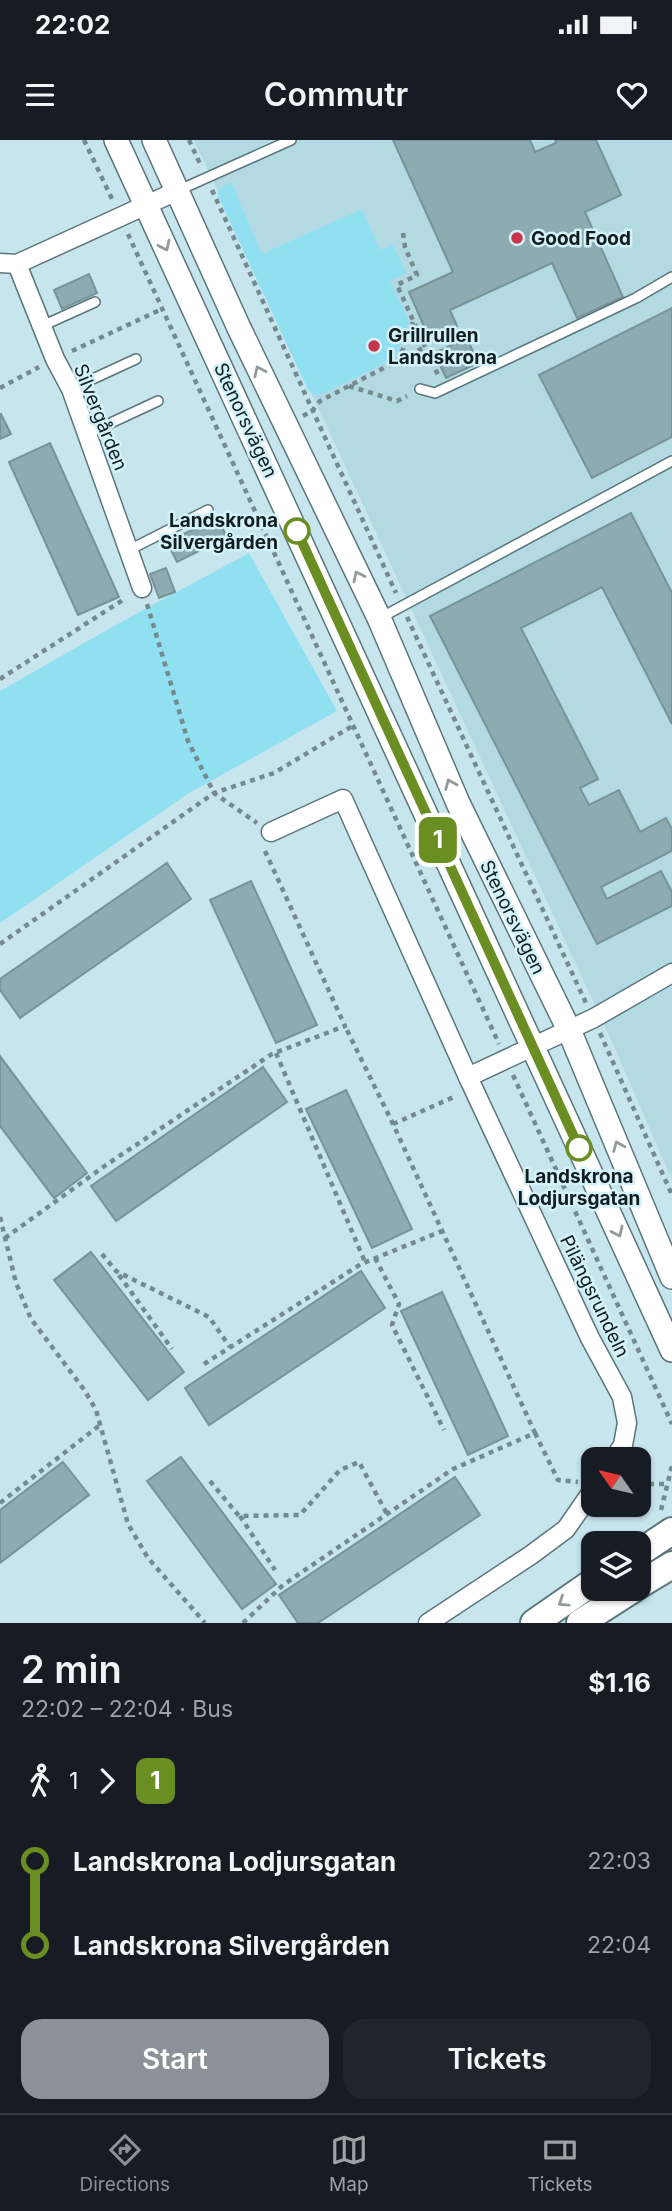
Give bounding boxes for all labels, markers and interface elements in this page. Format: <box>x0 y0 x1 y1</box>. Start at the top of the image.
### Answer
text: 22:02 <box>35 9 110 40</box>
text: Commutr <box>264 75 408 114</box>
icon: menu <box>21 76 59 114</box>
icon: heart <box>613 76 651 114</box>
place label: Good Food <box>531 227 631 250</box>
marker: Good Food <box>509 230 525 246</box>
one-way arrow <box>157 239 171 252</box>
place label: Grillrullen Landskrona <box>388 324 497 369</box>
marker: Grillrullen Landskrona <box>366 338 382 354</box>
street label: Stenorsvägen <box>209 359 282 481</box>
street label: Silvergården <box>69 361 132 474</box>
one-way arrow <box>254 366 268 378</box>
place label: Landskrona Silvergården <box>160 509 278 554</box>
marker: Landskrona Silvergården <box>284 518 310 544</box>
one-way arrow <box>352 571 366 583</box>
one-way arrow <box>444 779 458 792</box>
line badge: 1 <box>415 817 461 863</box>
text: 1 <box>433 825 443 854</box>
street label: Stenorsvägen <box>475 856 550 978</box>
marker: Landskrona Lodjursgatan <box>566 1135 592 1161</box>
one-way arrow <box>612 1141 626 1153</box>
place label: Landskrona Lodjursgatan <box>518 1165 640 1210</box>
one-way arrow <box>610 1225 624 1237</box>
street label: Pilängsrundeln <box>555 1231 634 1361</box>
north arrow <box>581 1447 651 1517</box>
map controls <box>581 1447 651 1601</box>
button: layers <box>581 1531 651 1601</box>
one-way arrow <box>558 1594 571 1606</box>
text: 2 min <box>21 1646 122 1692</box>
text: $1.16 <box>588 1667 651 1698</box>
text: 22:02 – 22:04 · Bus <box>21 1695 233 1723</box>
icon: walk <box>21 1762 59 1800</box>
icon: forward <box>88 1762 126 1800</box>
text: 1 <box>150 1766 161 1795</box>
text: 1 <box>69 1767 78 1795</box>
text: Landskrona Lodjursgatan <box>73 1846 396 1877</box>
text: 22:03 <box>588 1847 651 1875</box>
text: Landskrona Silvergården <box>73 1930 390 1961</box>
text: 22:04 <box>587 1931 651 1959</box>
button: Start <box>21 2019 329 2099</box>
button: Tickets <box>343 2019 651 2099</box>
tab: Directions <box>80 2131 170 2196</box>
tab: Map <box>329 2131 369 2196</box>
tab: Tickets <box>528 2131 592 2196</box>

